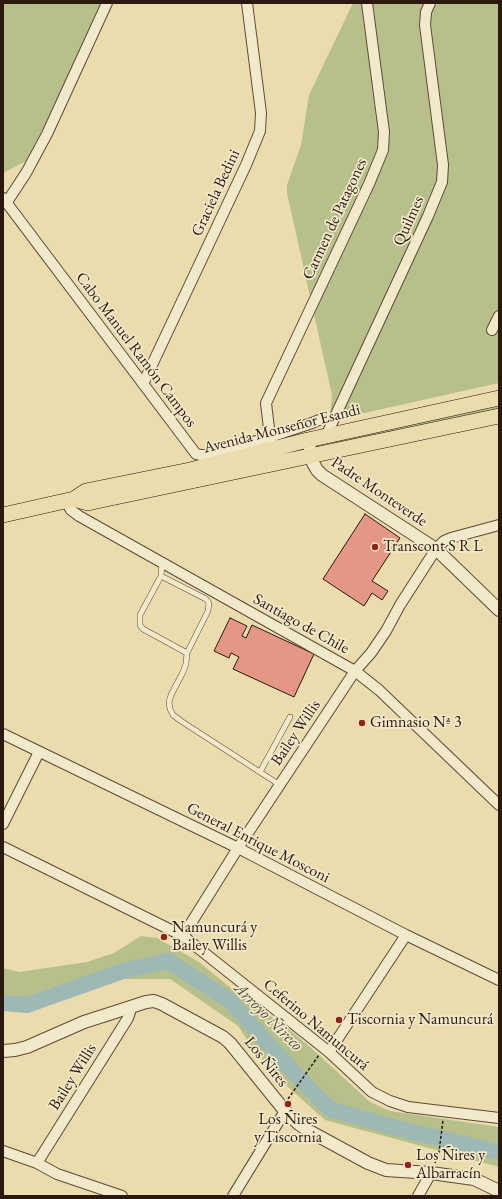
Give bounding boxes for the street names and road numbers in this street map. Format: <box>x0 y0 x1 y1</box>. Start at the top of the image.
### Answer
street label: Graciela Bedini <box>188 147 244 239</box>
street label: Carmen de Patagones <box>299 155 371 283</box>
street label: Quilmes <box>390 193 428 249</box>
street label: Cabo Manuel Ramón Campos <box>71 269 201 431</box>
street label: Avenida Monseñor Esandi <box>202 400 362 458</box>
street label: Padre Monteverde <box>327 453 431 531</box>
street label: Santiago de Chile <box>250 590 352 658</box>
street label: Bailey Willis <box>267 697 325 769</box>
street label: General Enrique Mosconi <box>183 799 333 887</box>
street label: Ceferino Namuncurá <box>259 975 373 1075</box>
street label: Los Ñires <box>240 1033 292 1091</box>
street label: Bailey Willis <box>45 1040 101 1114</box>

